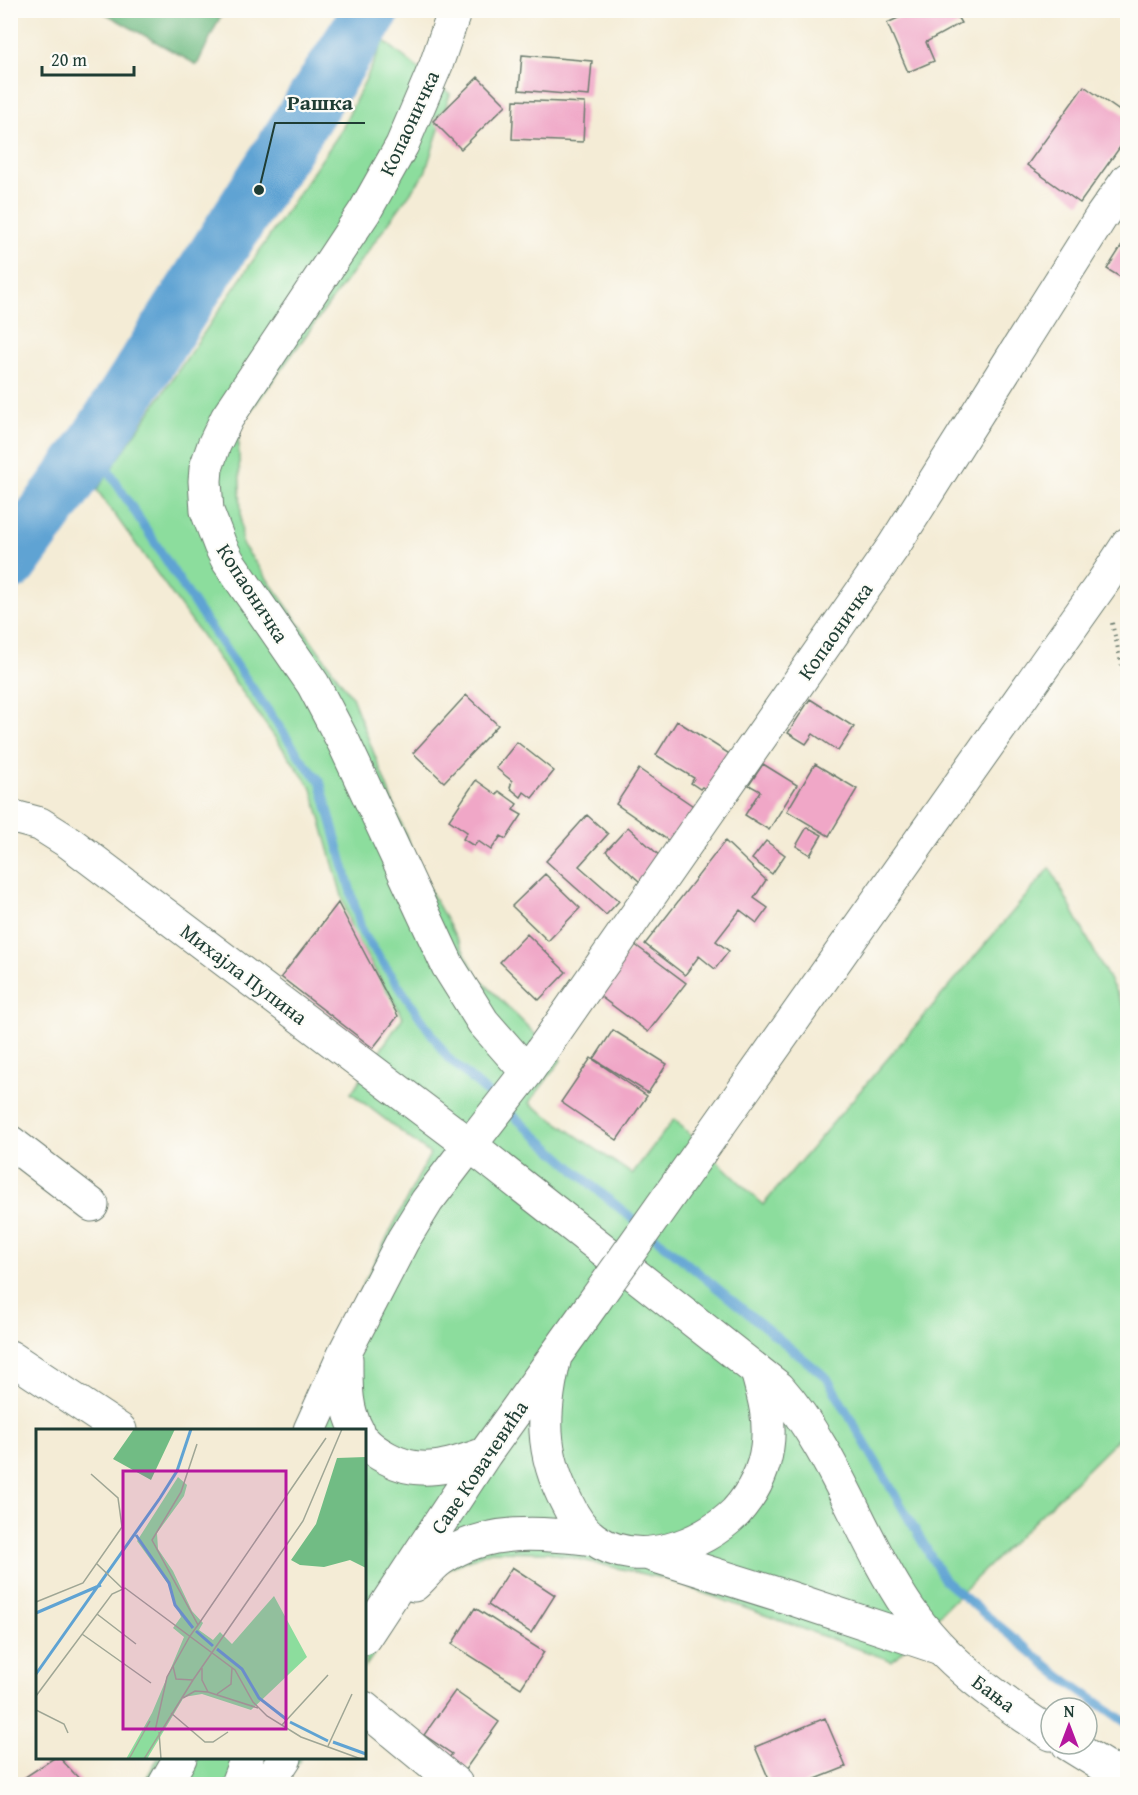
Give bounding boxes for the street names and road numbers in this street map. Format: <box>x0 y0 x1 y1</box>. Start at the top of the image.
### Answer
street label: Копаоничка <box>371 65 447 181</box>
street label: Копаоничка <box>209 537 297 649</box>
street label: Копаоничка <box>790 576 880 686</box>
street label: Михајла Пупина <box>174 916 314 1032</box>
street label: Саве Ковачевића <box>423 1394 535 1540</box>
street label: Бања <box>966 1666 1022 1720</box>

